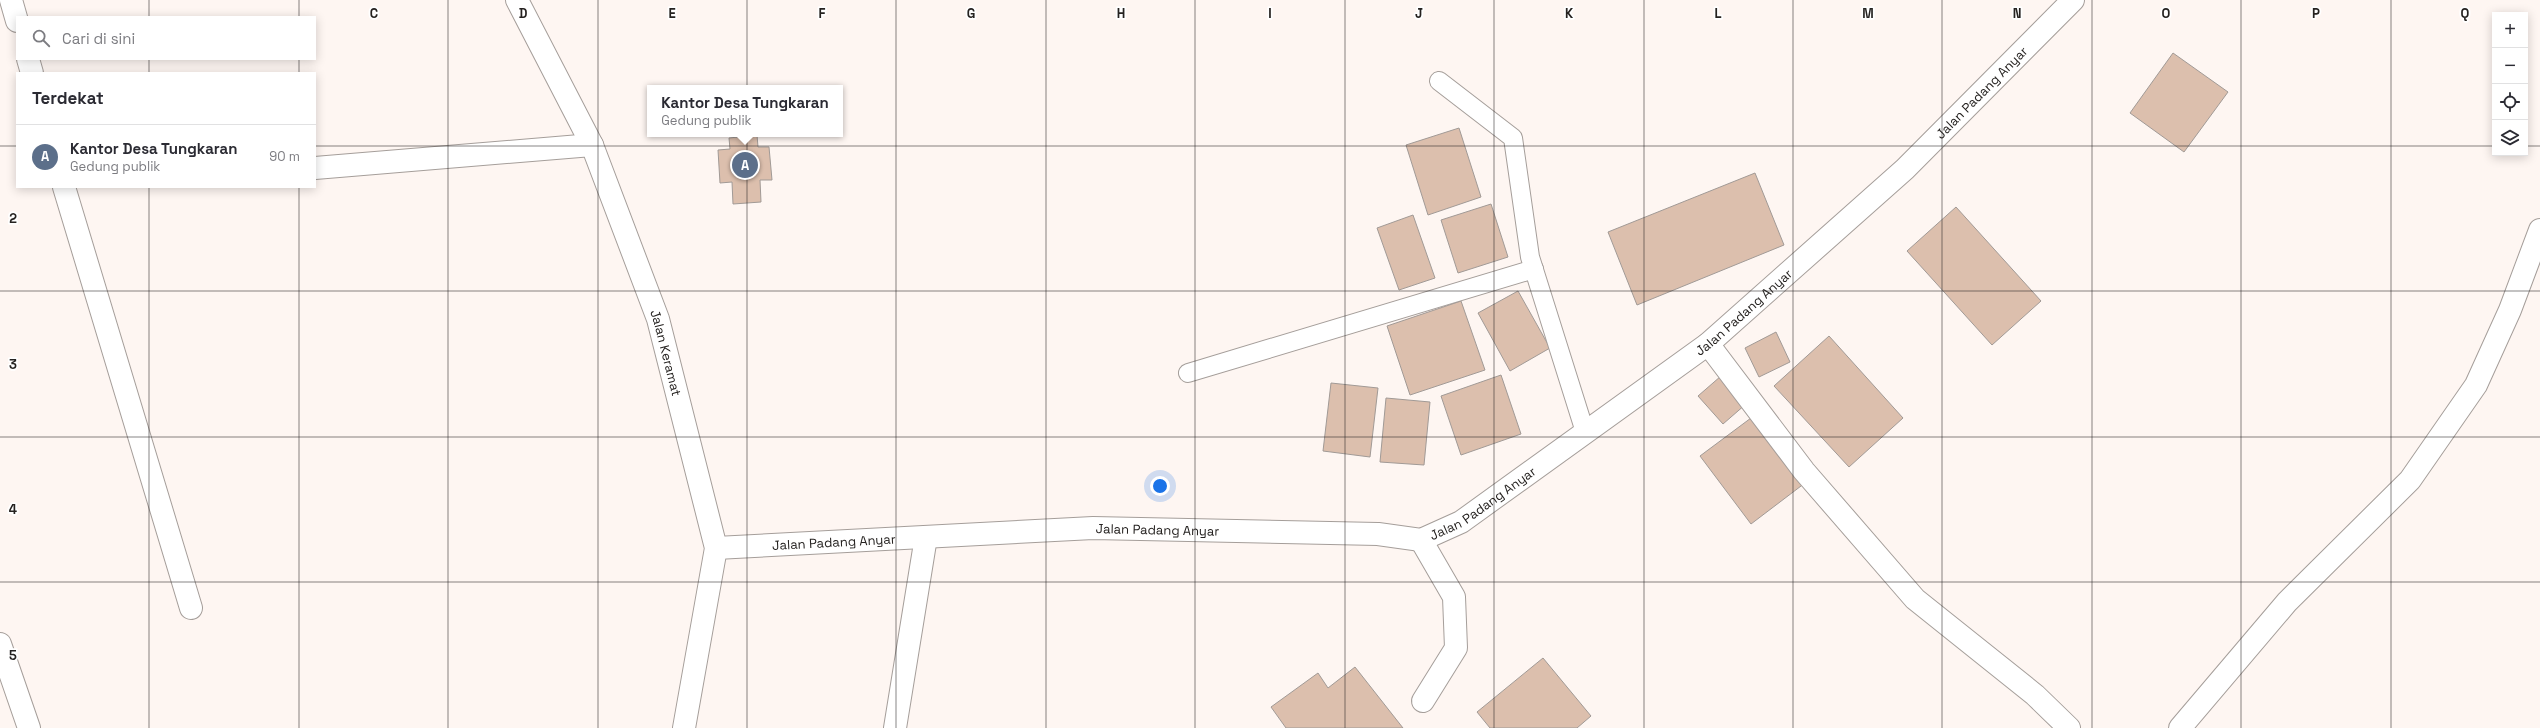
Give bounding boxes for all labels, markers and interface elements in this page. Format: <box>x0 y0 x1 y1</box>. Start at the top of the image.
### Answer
text: C <box>370 5 378 22</box>
text: D <box>519 5 528 22</box>
text: E <box>668 5 676 22</box>
text: F <box>819 5 826 22</box>
text: G <box>967 5 975 22</box>
text: H <box>1117 5 1125 22</box>
text: I <box>1268 5 1272 22</box>
text: J <box>1415 5 1423 22</box>
text: K <box>1565 5 1574 22</box>
text: L <box>1714 5 1722 22</box>
text: M <box>1862 5 1874 22</box>
text: N <box>2013 5 2021 22</box>
text: O <box>2162 5 2171 22</box>
text: P <box>2312 5 2320 22</box>
text: Q <box>2461 5 2470 22</box>
map controls <box>2492 12 2528 156</box>
button: + <box>2492 12 2528 48</box>
search box <box>16 16 316 60</box>
icon: search <box>30 27 52 49</box>
text: Cari di sini <box>62 29 135 48</box>
street label: Jalan Padang Anyar <box>1932 42 2031 142</box>
button: − <box>2492 48 2528 84</box>
button: locate <box>2492 84 2528 120</box>
popup <box>647 85 843 137</box>
text: Terdekat <box>32 87 104 109</box>
text: Kantor Desa Tungkaran <box>661 93 829 112</box>
text: Gedung publik <box>661 112 752 129</box>
button: layers <box>2492 120 2528 156</box>
text: Kantor Desa Tungkaran <box>70 139 238 158</box>
text: A <box>41 148 49 165</box>
text: 90 m <box>269 148 300 165</box>
pin: A <box>732 150 758 180</box>
text: Gedung publik <box>70 158 160 175</box>
text: 2 <box>9 210 17 227</box>
street label: Jalan Padang Anyar <box>1692 265 1796 359</box>
street label: Jalan Keramat <box>647 307 686 398</box>
text: 3 <box>9 356 17 373</box>
street label: Jalan Padang Anyar <box>1427 462 1539 544</box>
your location <box>1150 476 1170 496</box>
text: 4 <box>9 501 17 518</box>
street label: Jalan Padang Anyar <box>1095 520 1220 539</box>
street label: Jalan Padang Anyar <box>772 530 896 554</box>
text: 5 <box>9 647 17 664</box>

